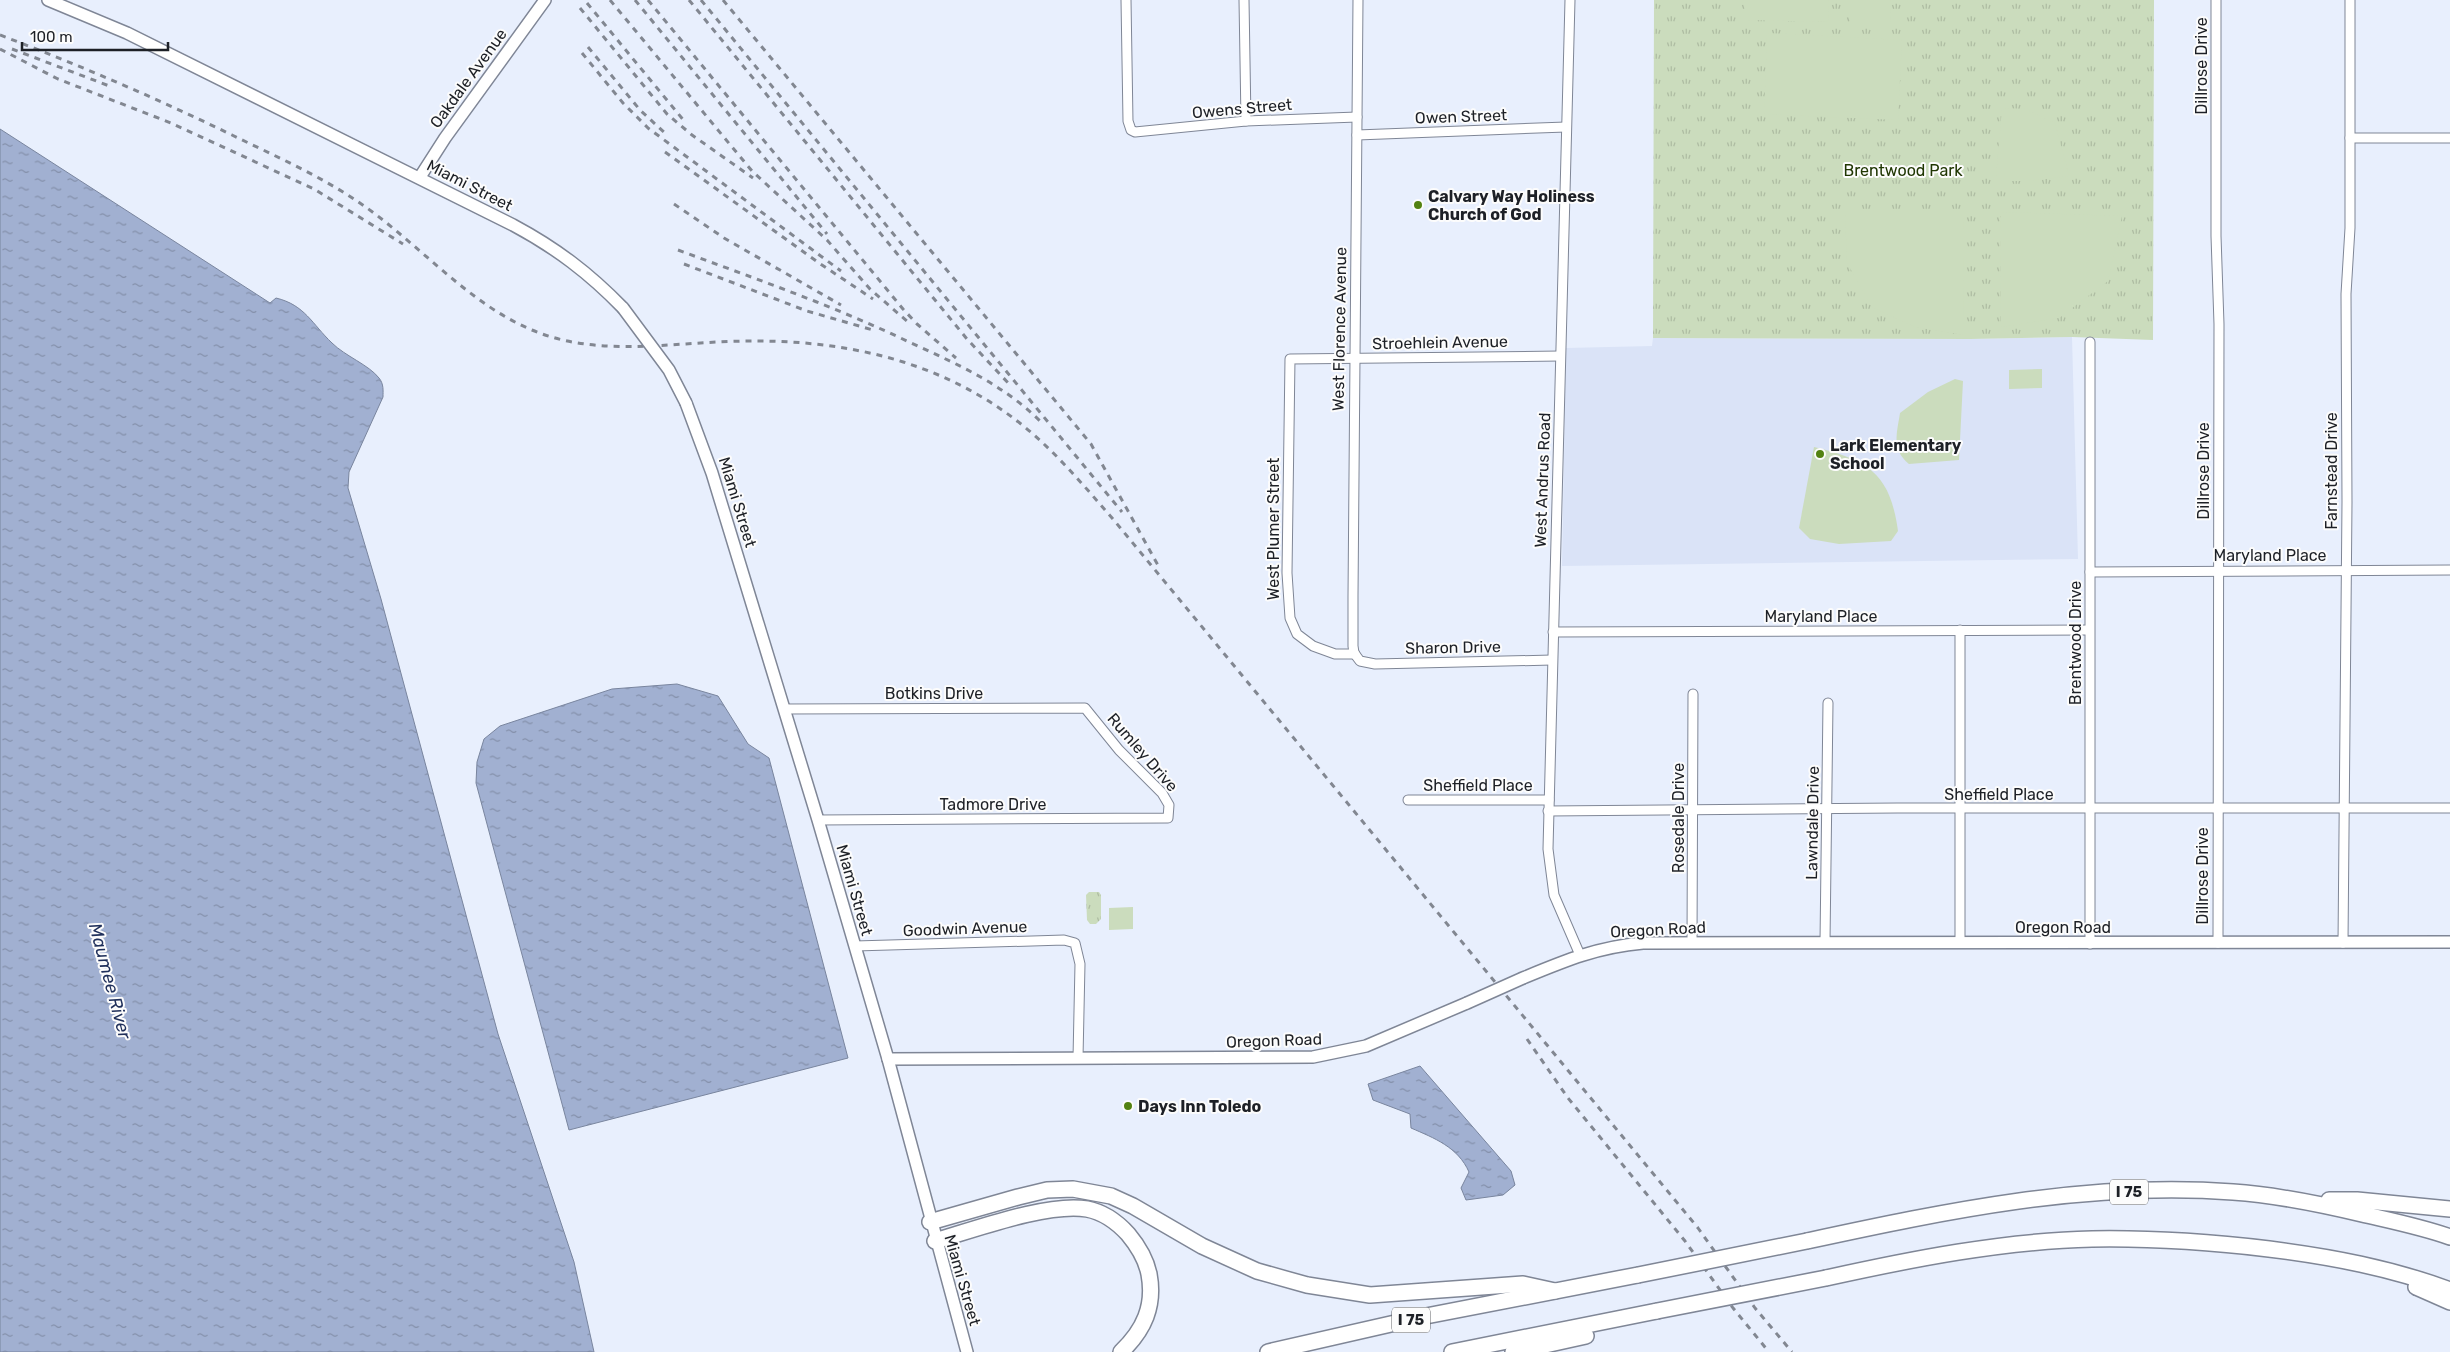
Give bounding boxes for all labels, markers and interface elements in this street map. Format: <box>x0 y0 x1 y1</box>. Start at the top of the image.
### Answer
street label: Dillrose Drive <box>2192 17 2211 115</box>
scale bar <box>22 20 169 52</box>
street label: Oakdale Avenue <box>426 25 511 132</box>
text: 100 m <box>30 28 72 46</box>
street label: Owens Street <box>1191 95 1293 122</box>
street label: Owen Street <box>1415 105 1507 128</box>
street label: Miami Street <box>424 156 516 215</box>
park label: Brentwood Park <box>1843 161 1963 180</box>
place label: Calvary Way Holiness Church of God <box>1428 187 1595 224</box>
marker: Calvary Way Holiness Church of God <box>1412 199 1424 211</box>
street label: West Florence Avenue <box>1329 247 1350 411</box>
street label: Stroehlein Avenue <box>1372 332 1508 353</box>
street label: West Andrus Road <box>1531 412 1554 548</box>
street label: Farnstead Drive <box>2322 412 2341 530</box>
street label: Dillrose Drive <box>2194 422 2213 520</box>
place label: Lark Elementary School <box>1830 436 1962 473</box>
marker: Lark Elementary School <box>1814 448 1826 460</box>
street label: Miami Street <box>715 455 760 550</box>
street label: West Plumer Street <box>1264 458 1283 600</box>
street label: Maryland Place <box>2213 546 2327 565</box>
street label: Brentwood Drive <box>2066 581 2085 705</box>
street label: Maryland Place <box>1764 607 1878 626</box>
street label: Sharon Drive <box>1405 637 1501 658</box>
street label: Botkins Drive <box>885 684 983 703</box>
street label: Rumley Drive <box>1103 709 1182 795</box>
street label: Rosedale Drive <box>1669 763 1688 873</box>
street label: Lawndale Drive <box>1802 766 1823 880</box>
street label: Sheffield Place <box>1423 776 1533 795</box>
street label: Sheffield Place <box>1944 785 2054 804</box>
street label: Tadmore Drive <box>940 795 1046 814</box>
street label: Dillrose Drive <box>2193 827 2212 925</box>
street label: Miami Street <box>832 842 877 938</box>
street label: Goodwin Avenue <box>902 917 1028 940</box>
street label: Oregon Road <box>1610 918 1706 941</box>
street label: Oregon Road <box>2015 918 2111 937</box>
water label: Maumee River <box>84 921 136 1042</box>
street label: Oregon Road <box>1226 1029 1322 1052</box>
place label: Days Inn Toledo <box>1138 1097 1262 1116</box>
marker: Days Inn Toledo <box>1122 1100 1134 1112</box>
road number: I 75 <box>2110 1180 2148 1204</box>
street label: Miami Street <box>940 1232 985 1328</box>
road number: I 75 <box>1392 1308 1430 1332</box>

